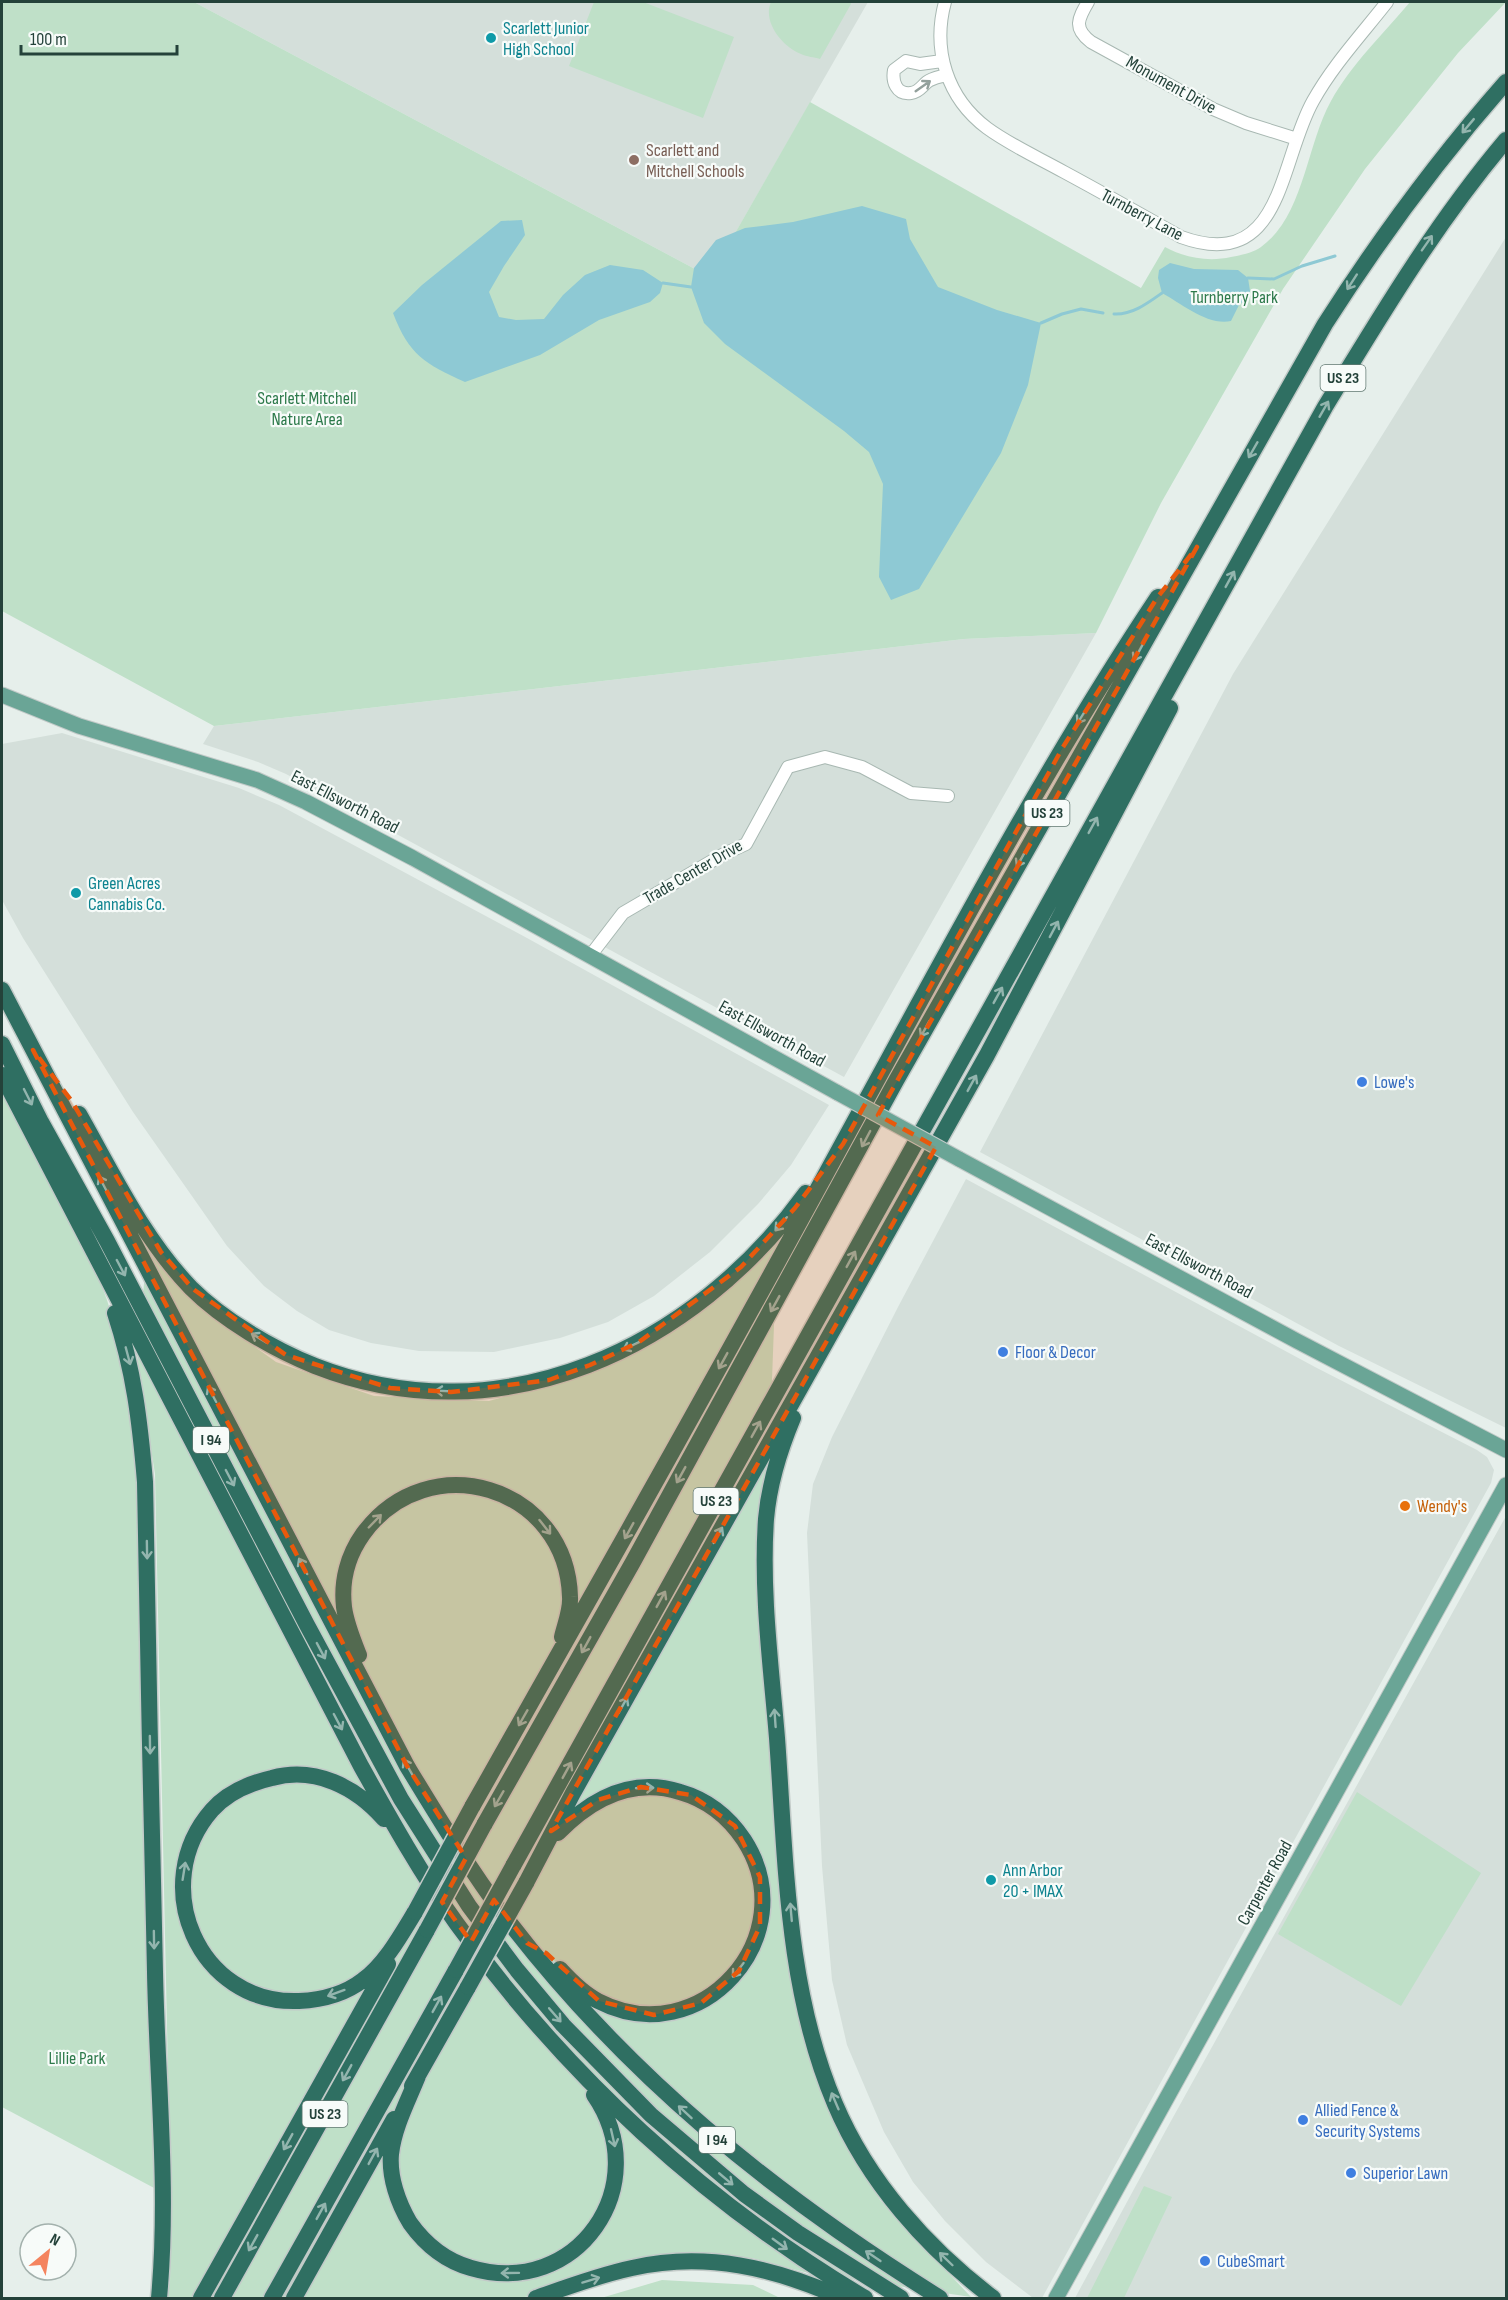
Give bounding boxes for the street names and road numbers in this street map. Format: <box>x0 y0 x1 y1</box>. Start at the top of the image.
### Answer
street label: Monument Drive <box>1122 52 1220 118</box>
street label: Turnberry Lane <box>1097 185 1187 245</box>
road number: US 23 <box>1320 365 1366 391</box>
street label: East Ellsworth Road <box>287 766 403 838</box>
road number: US 23 <box>1024 800 1070 826</box>
street label: Trade Center Drive <box>640 835 746 909</box>
street label: East Ellsworth Road <box>715 996 829 1072</box>
street label: East Ellsworth Road <box>1142 1229 1256 1303</box>
road number: I 94 <box>193 1427 229 1453</box>
road number: US 23 <box>694 1488 738 1514</box>
street label: Carpenter Road <box>1233 1837 1297 1929</box>
road number: US 23 <box>302 2101 348 2127</box>
road number: I 94 <box>699 2127 735 2153</box>

